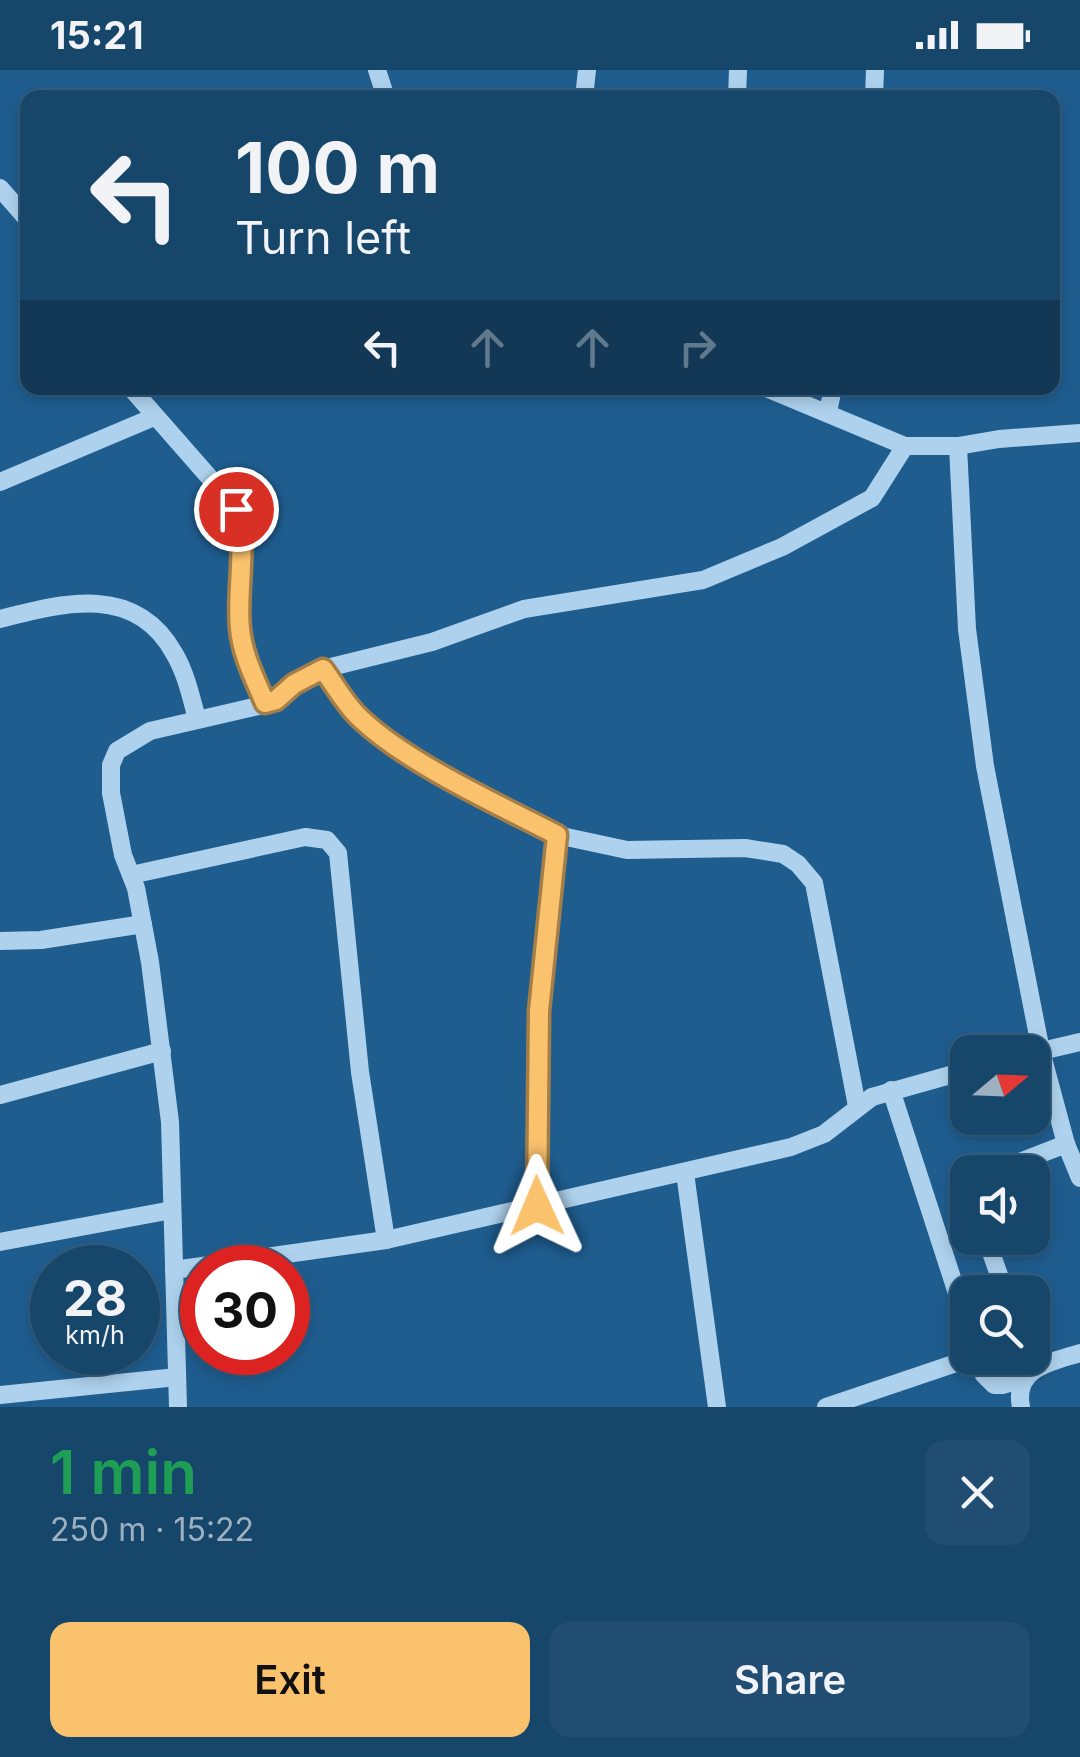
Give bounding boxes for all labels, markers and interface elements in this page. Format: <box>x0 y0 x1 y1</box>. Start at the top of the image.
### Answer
text: 15:21 <box>50 12 144 58</box>
text: 100 m <box>235 125 440 210</box>
icon: left <box>70 130 200 260</box>
text: Turn left <box>235 210 411 265</box>
icon: left <box>355 320 410 375</box>
icon: ahead <box>460 320 515 375</box>
icon: ahead <box>565 320 620 375</box>
icon: right <box>670 320 725 375</box>
pin <box>194 467 279 552</box>
icon: arrive <box>209 482 264 537</box>
north arrow <box>950 1035 1050 1135</box>
map controls <box>950 1035 1050 1375</box>
position arrow <box>485 1154 589 1258</box>
button: sound <box>950 1155 1050 1255</box>
speed limit sign: 30 <box>180 1245 310 1375</box>
text: 28 <box>63 1268 127 1328</box>
button: search <box>950 1275 1050 1375</box>
text: km/h <box>65 1320 125 1350</box>
text: 1 min <box>50 1436 197 1508</box>
button: close <box>925 1440 1030 1545</box>
text: 250 m · 15:22 <box>50 1510 254 1549</box>
button: Exit <box>50 1622 530 1737</box>
button: Share <box>550 1622 1030 1737</box>

